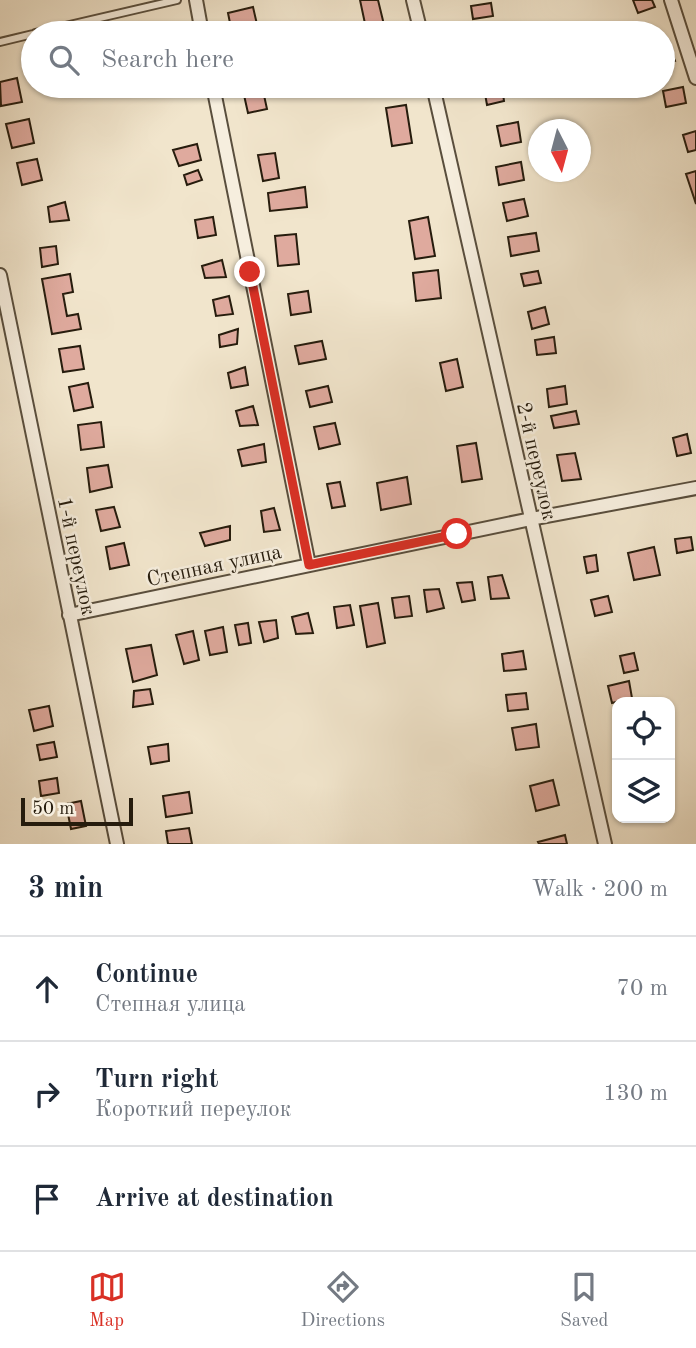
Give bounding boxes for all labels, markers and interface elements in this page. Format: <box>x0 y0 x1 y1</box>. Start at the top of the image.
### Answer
search box <box>21 21 675 98</box>
icon: search <box>45 41 83 79</box>
text: Search here <box>101 47 234 73</box>
north arrow <box>528 119 591 182</box>
route end <box>234 256 265 287</box>
street label: 2-й переулок <box>512 400 559 523</box>
street label: 1-й переулок <box>53 495 98 618</box>
route start <box>441 518 472 549</box>
street label: Степная улица <box>145 542 284 591</box>
map controls <box>612 697 675 823</box>
button: locate <box>612 697 675 760</box>
button: layers <box>612 760 675 823</box>
scale bar <box>21 795 133 827</box>
text: 50 m <box>32 800 74 819</box>
text: 3 min <box>28 874 103 904</box>
text: Walk · 200 m <box>532 878 668 901</box>
text: Continue <box>95 962 198 988</box>
icon: ahead <box>28 970 66 1008</box>
text: 70 m <box>617 977 668 1000</box>
text: Степная улица <box>95 993 246 1016</box>
text: Turn right <box>95 1067 218 1093</box>
icon: right <box>28 1075 66 1113</box>
text: 130 m <box>603 1082 668 1105</box>
text: Короткий переулок <box>95 1098 291 1121</box>
icon: arrive <box>28 1180 66 1218</box>
text: Arrive at destination <box>95 1186 334 1212</box>
tab: Map <box>88 1268 126 1333</box>
tab: Directions <box>301 1268 385 1333</box>
tab: Saved <box>560 1268 608 1333</box>

